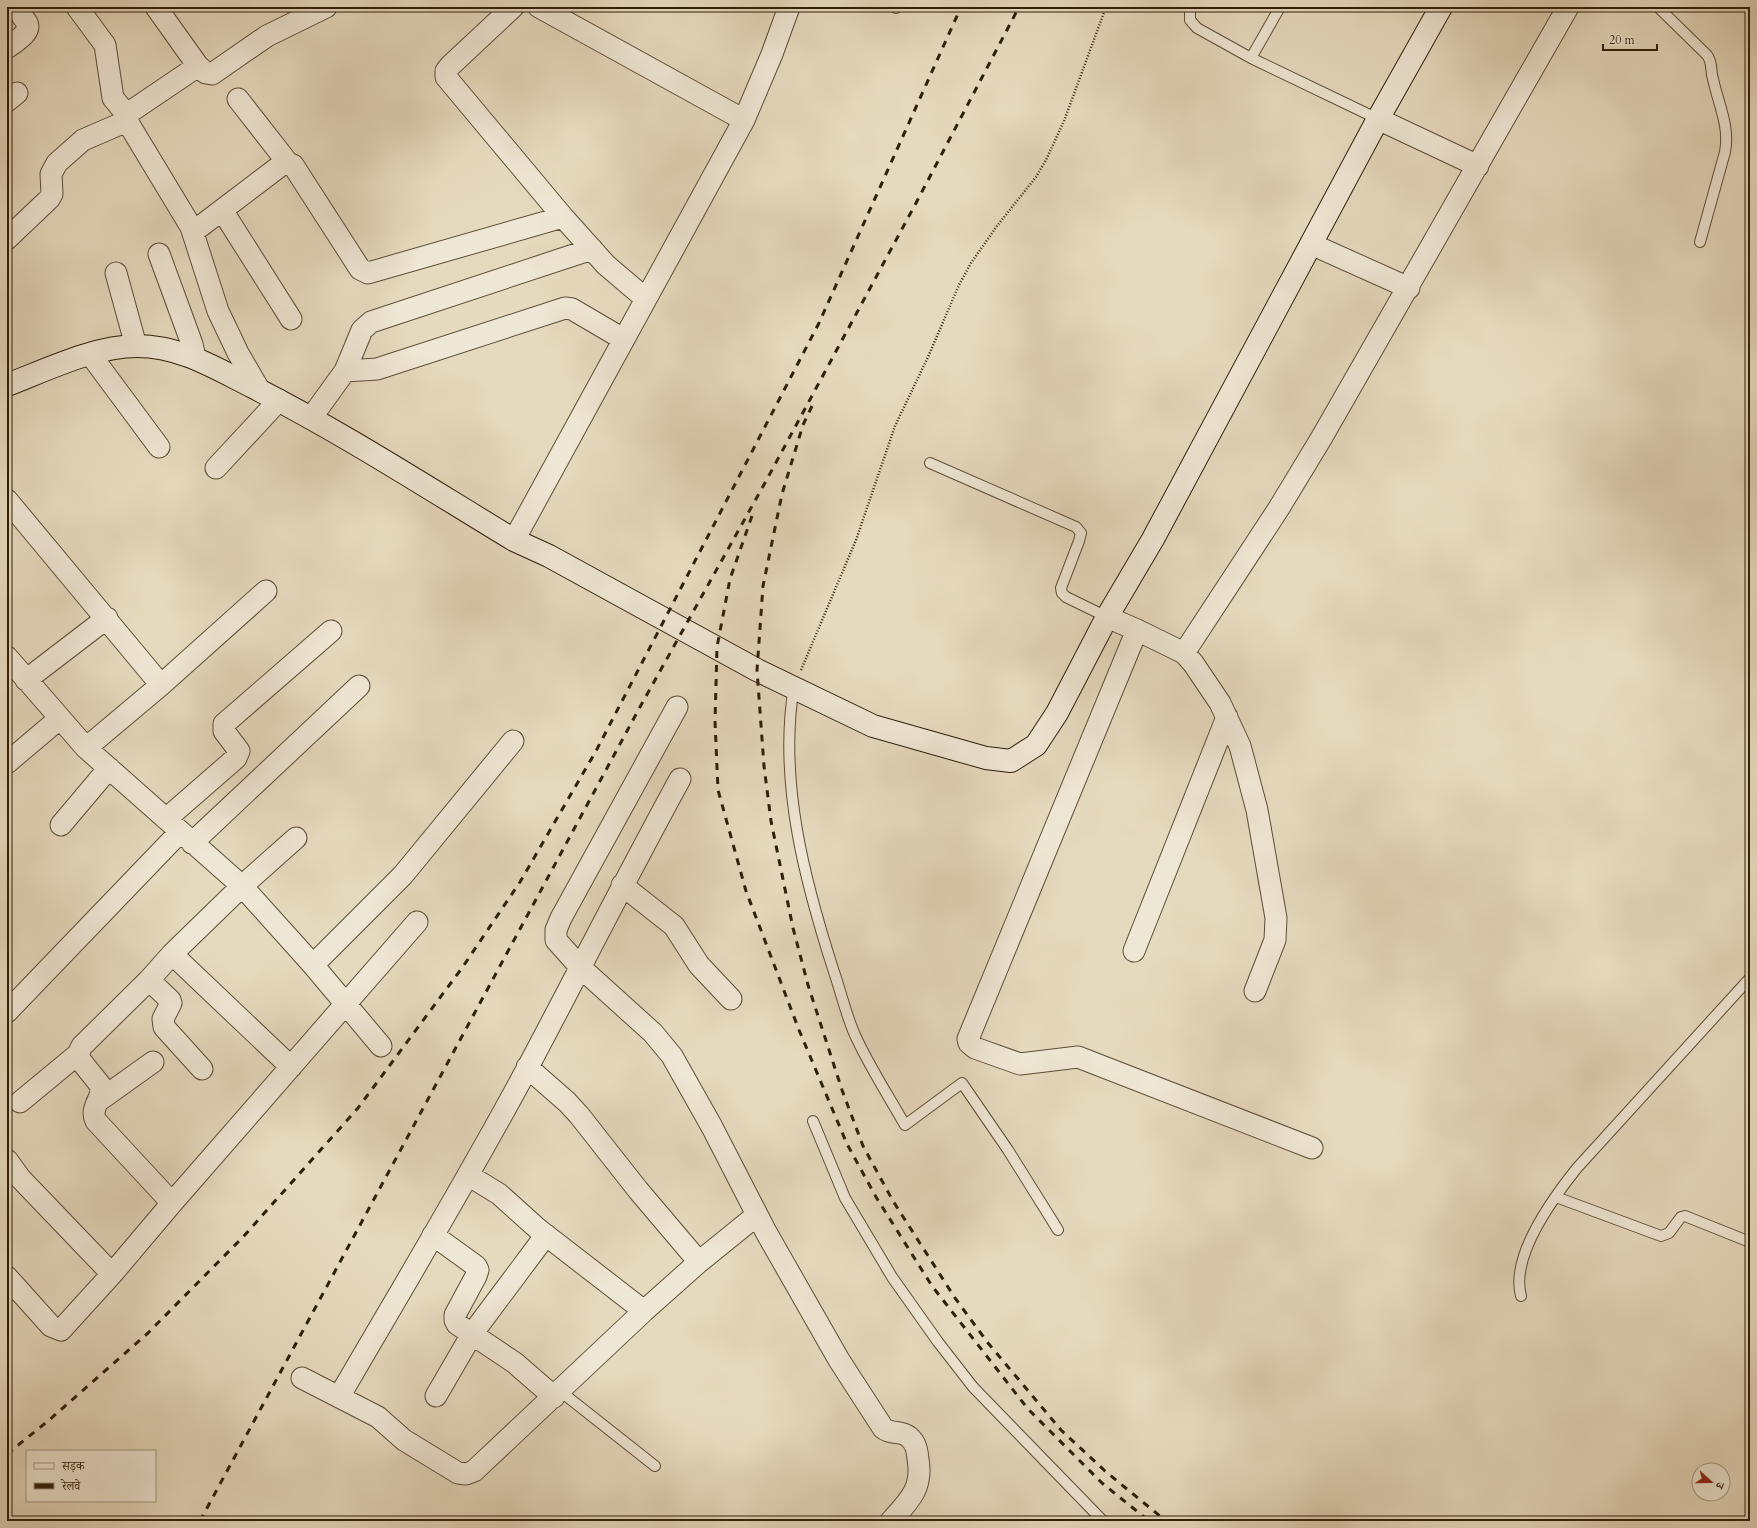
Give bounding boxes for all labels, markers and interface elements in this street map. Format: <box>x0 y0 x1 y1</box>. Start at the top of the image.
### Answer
scale bar <box>1603 26 1657 52</box>
text: 20 m <box>1609 32 1636 48</box>
legend <box>26 1450 156 1502</box>
text: सड़क <box>61 1458 86 1474</box>
north arrow <box>1691 1462 1731 1502</box>
text: रेलवे <box>60 1478 81 1494</box>
text: उ <box>1711 1479 1728 1492</box>

